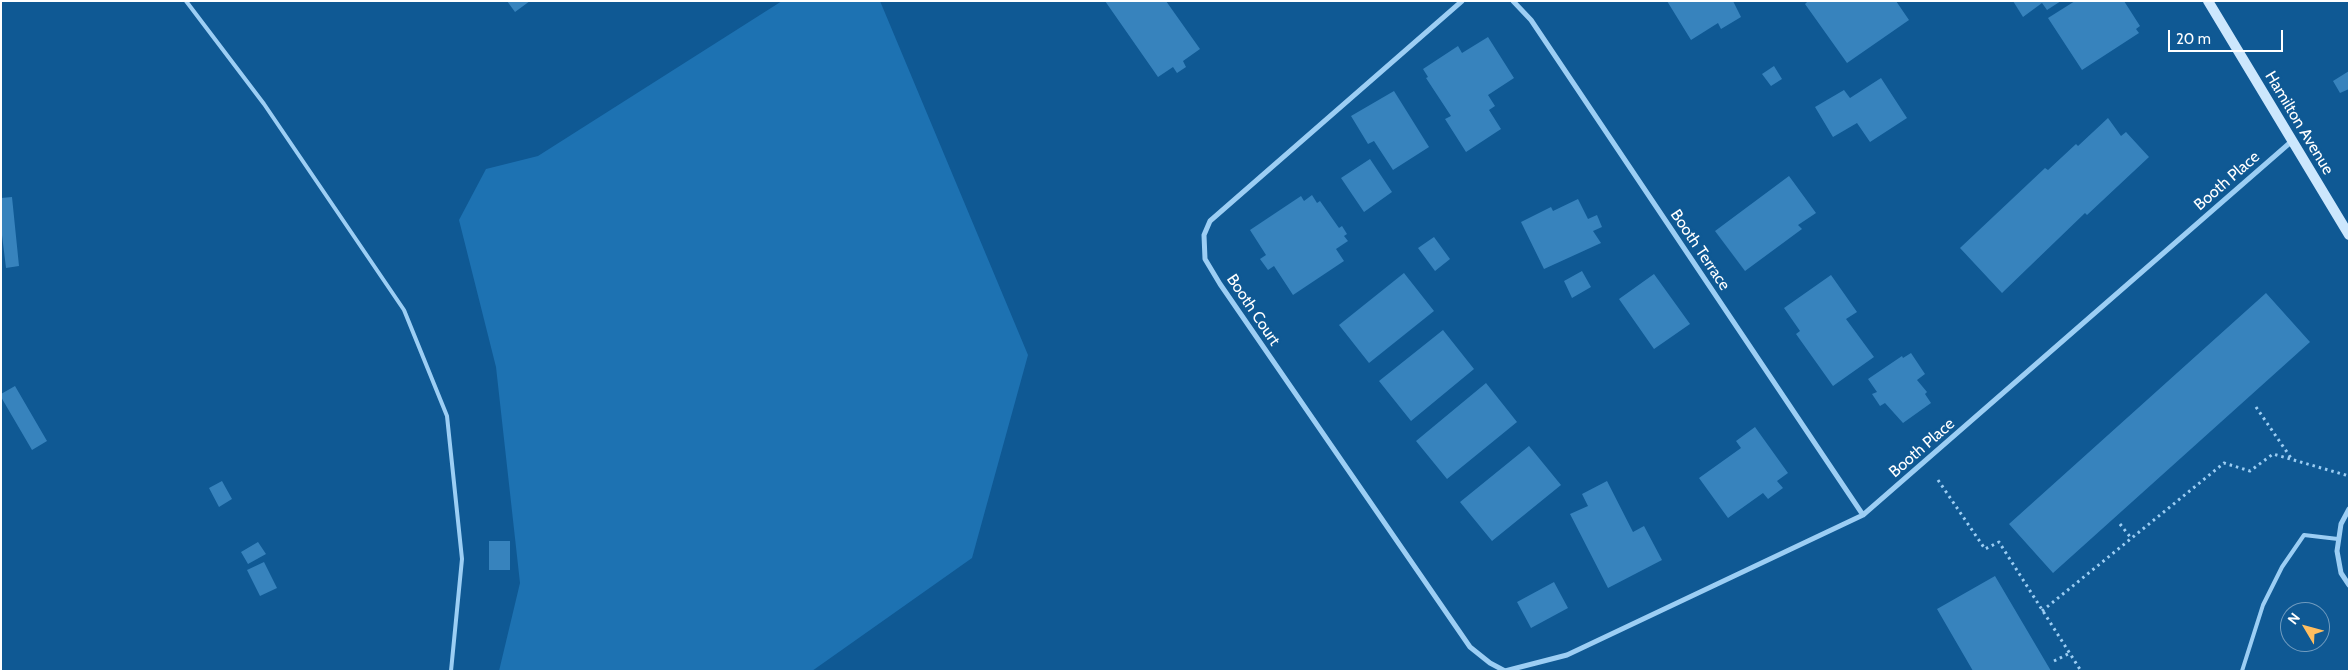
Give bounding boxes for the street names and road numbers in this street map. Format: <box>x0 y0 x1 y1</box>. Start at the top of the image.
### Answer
street label: Hamilton Avenue <box>2261 68 2337 178</box>
street label: Booth Place <box>2190 147 2264 215</box>
street label: Booth Terrace <box>1666 206 1734 294</box>
street label: Booth Court <box>1222 271 1284 349</box>
street label: Booth Place <box>1885 414 1959 482</box>

